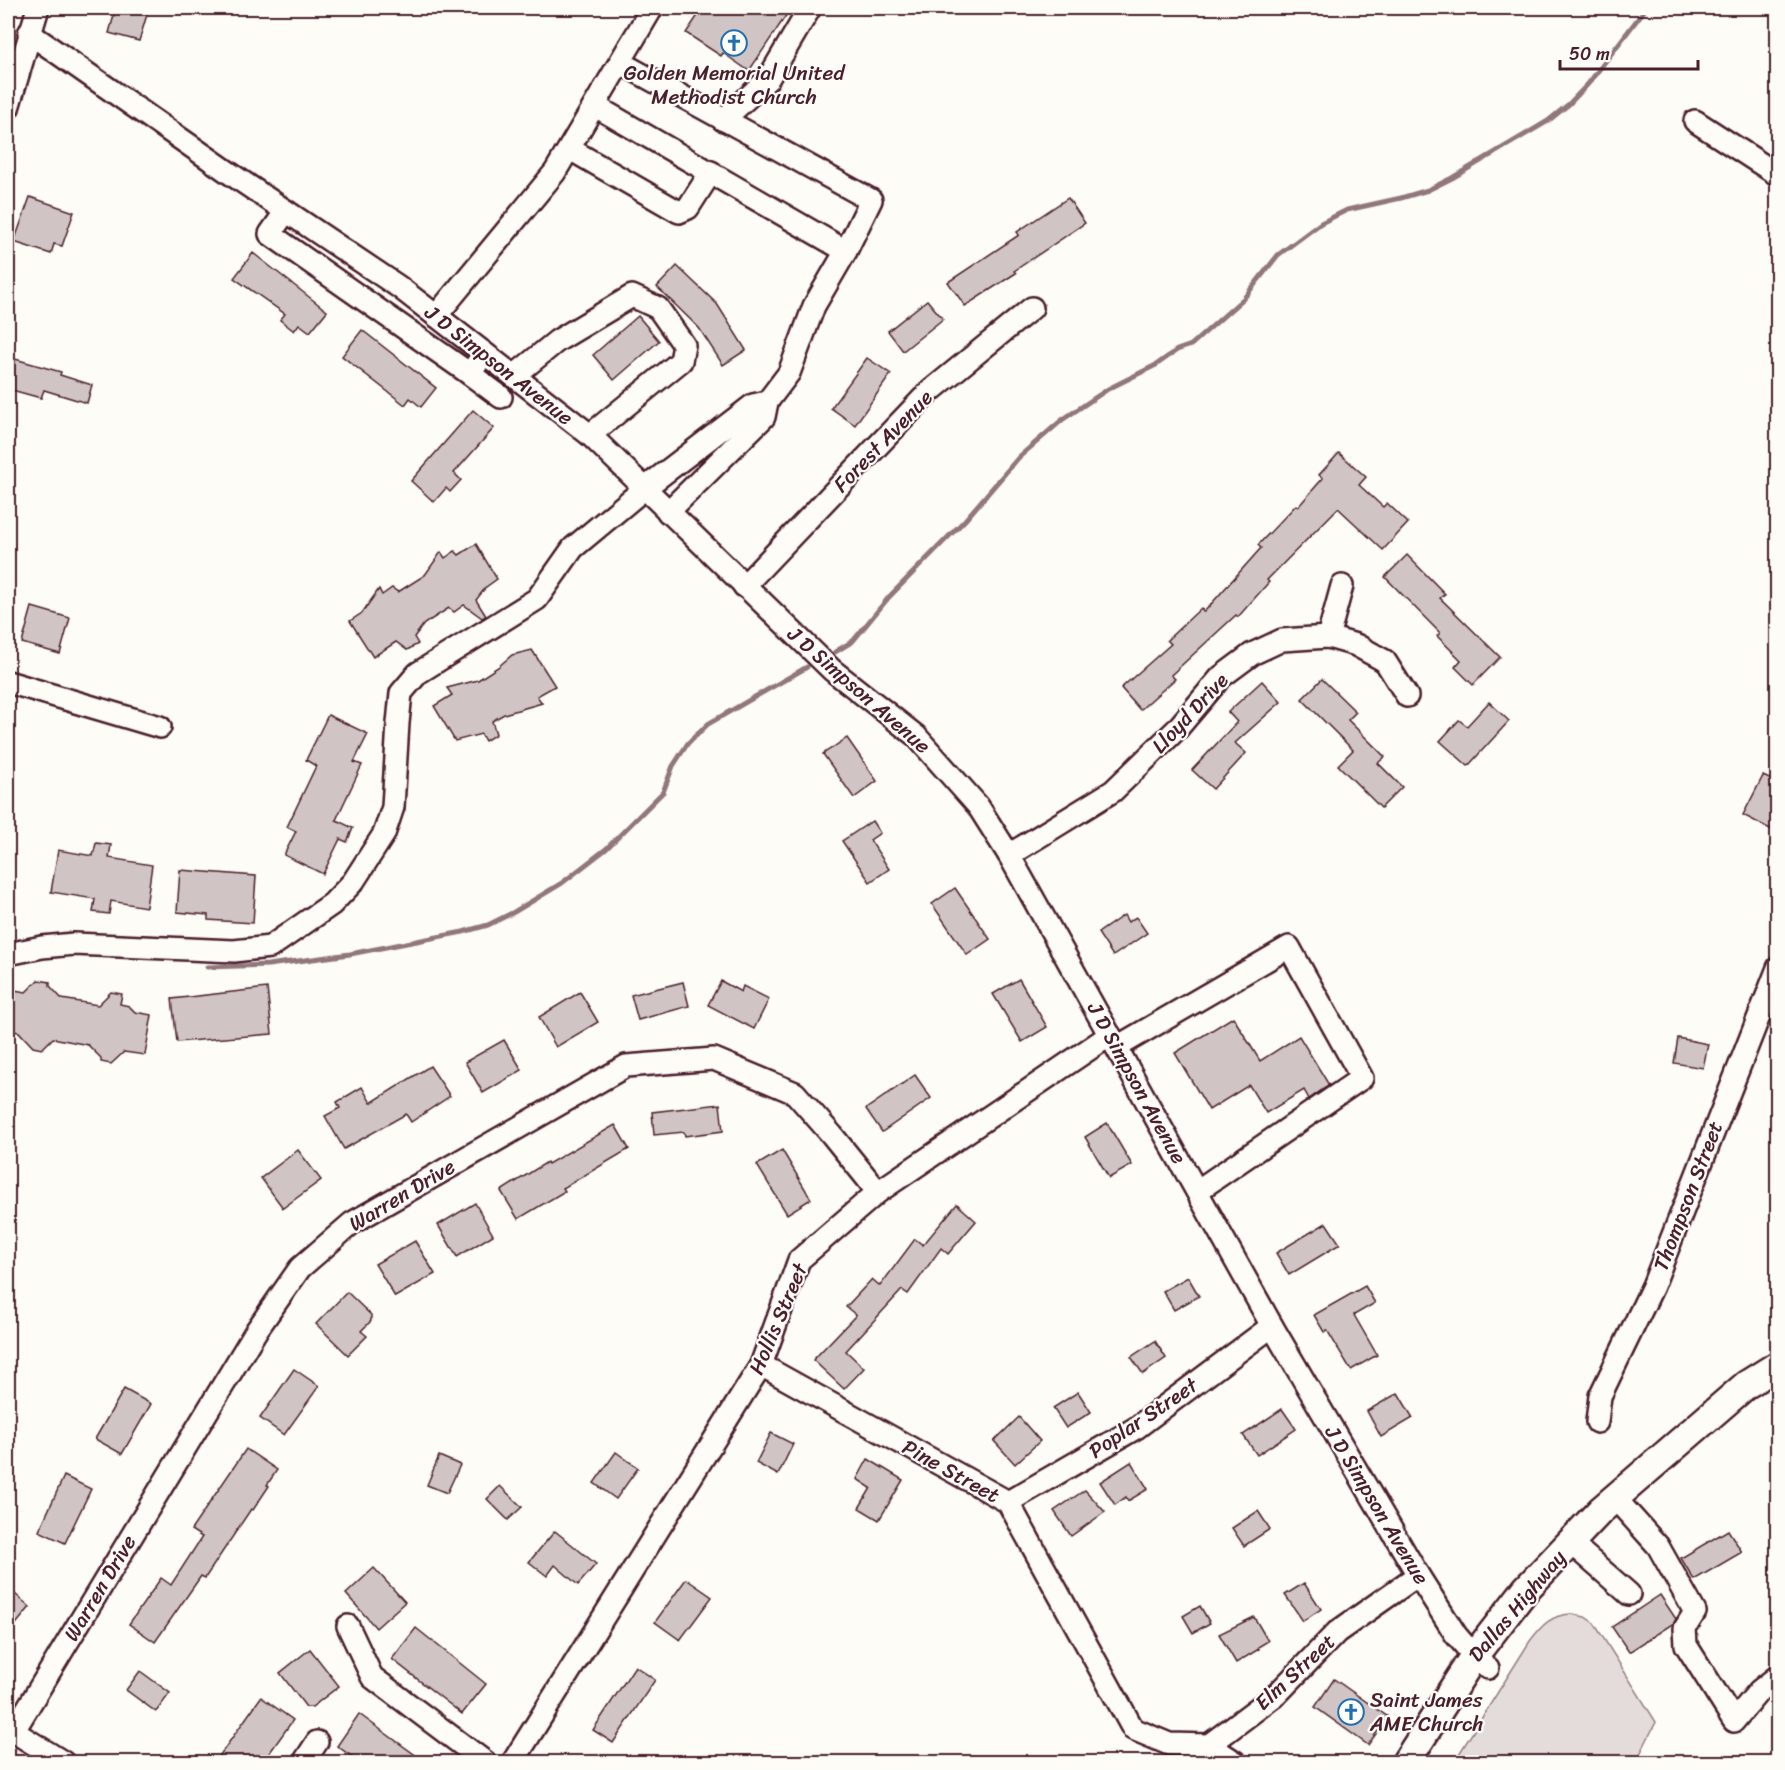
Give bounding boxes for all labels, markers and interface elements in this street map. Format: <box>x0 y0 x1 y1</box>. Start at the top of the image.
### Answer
church icon: Golden Memorial United Methodist Church <box>719 28 749 58</box>
scale bar <box>1560 33 1698 71</box>
text: 50 m <box>1569 38 1610 70</box>
place label: Golden Memorial United Methodist Church <box>624 54 846 116</box>
street label: J D Simpson Avenue <box>415 294 582 436</box>
street label: Forest Avenue <box>823 380 943 502</box>
street label: J D Simpson Avenue <box>778 616 940 764</box>
street label: Lloyd Drive <box>1142 663 1238 763</box>
street label: J D Simpson Avenue <box>1076 994 1198 1171</box>
street label: Thompson Street <box>1642 1115 1734 1277</box>
street label: Warren Drive <box>341 1148 463 1242</box>
street label: Hollis Street <box>738 1256 819 1381</box>
street label: Poplar Street <box>1080 1366 1207 1469</box>
street label: J D Simpson Avenue <box>1314 1417 1440 1592</box>
street label: Pine Street <box>895 1428 1007 1514</box>
street label: Warren Drive <box>53 1527 147 1649</box>
street label: Dallas Highway <box>1458 1541 1576 1671</box>
street label: Elm Street <box>1245 1624 1345 1720</box>
place label: Saint James AME Church <box>1369 1681 1483 1743</box>
church icon: Saint James AME Church <box>1336 1697 1366 1727</box>

